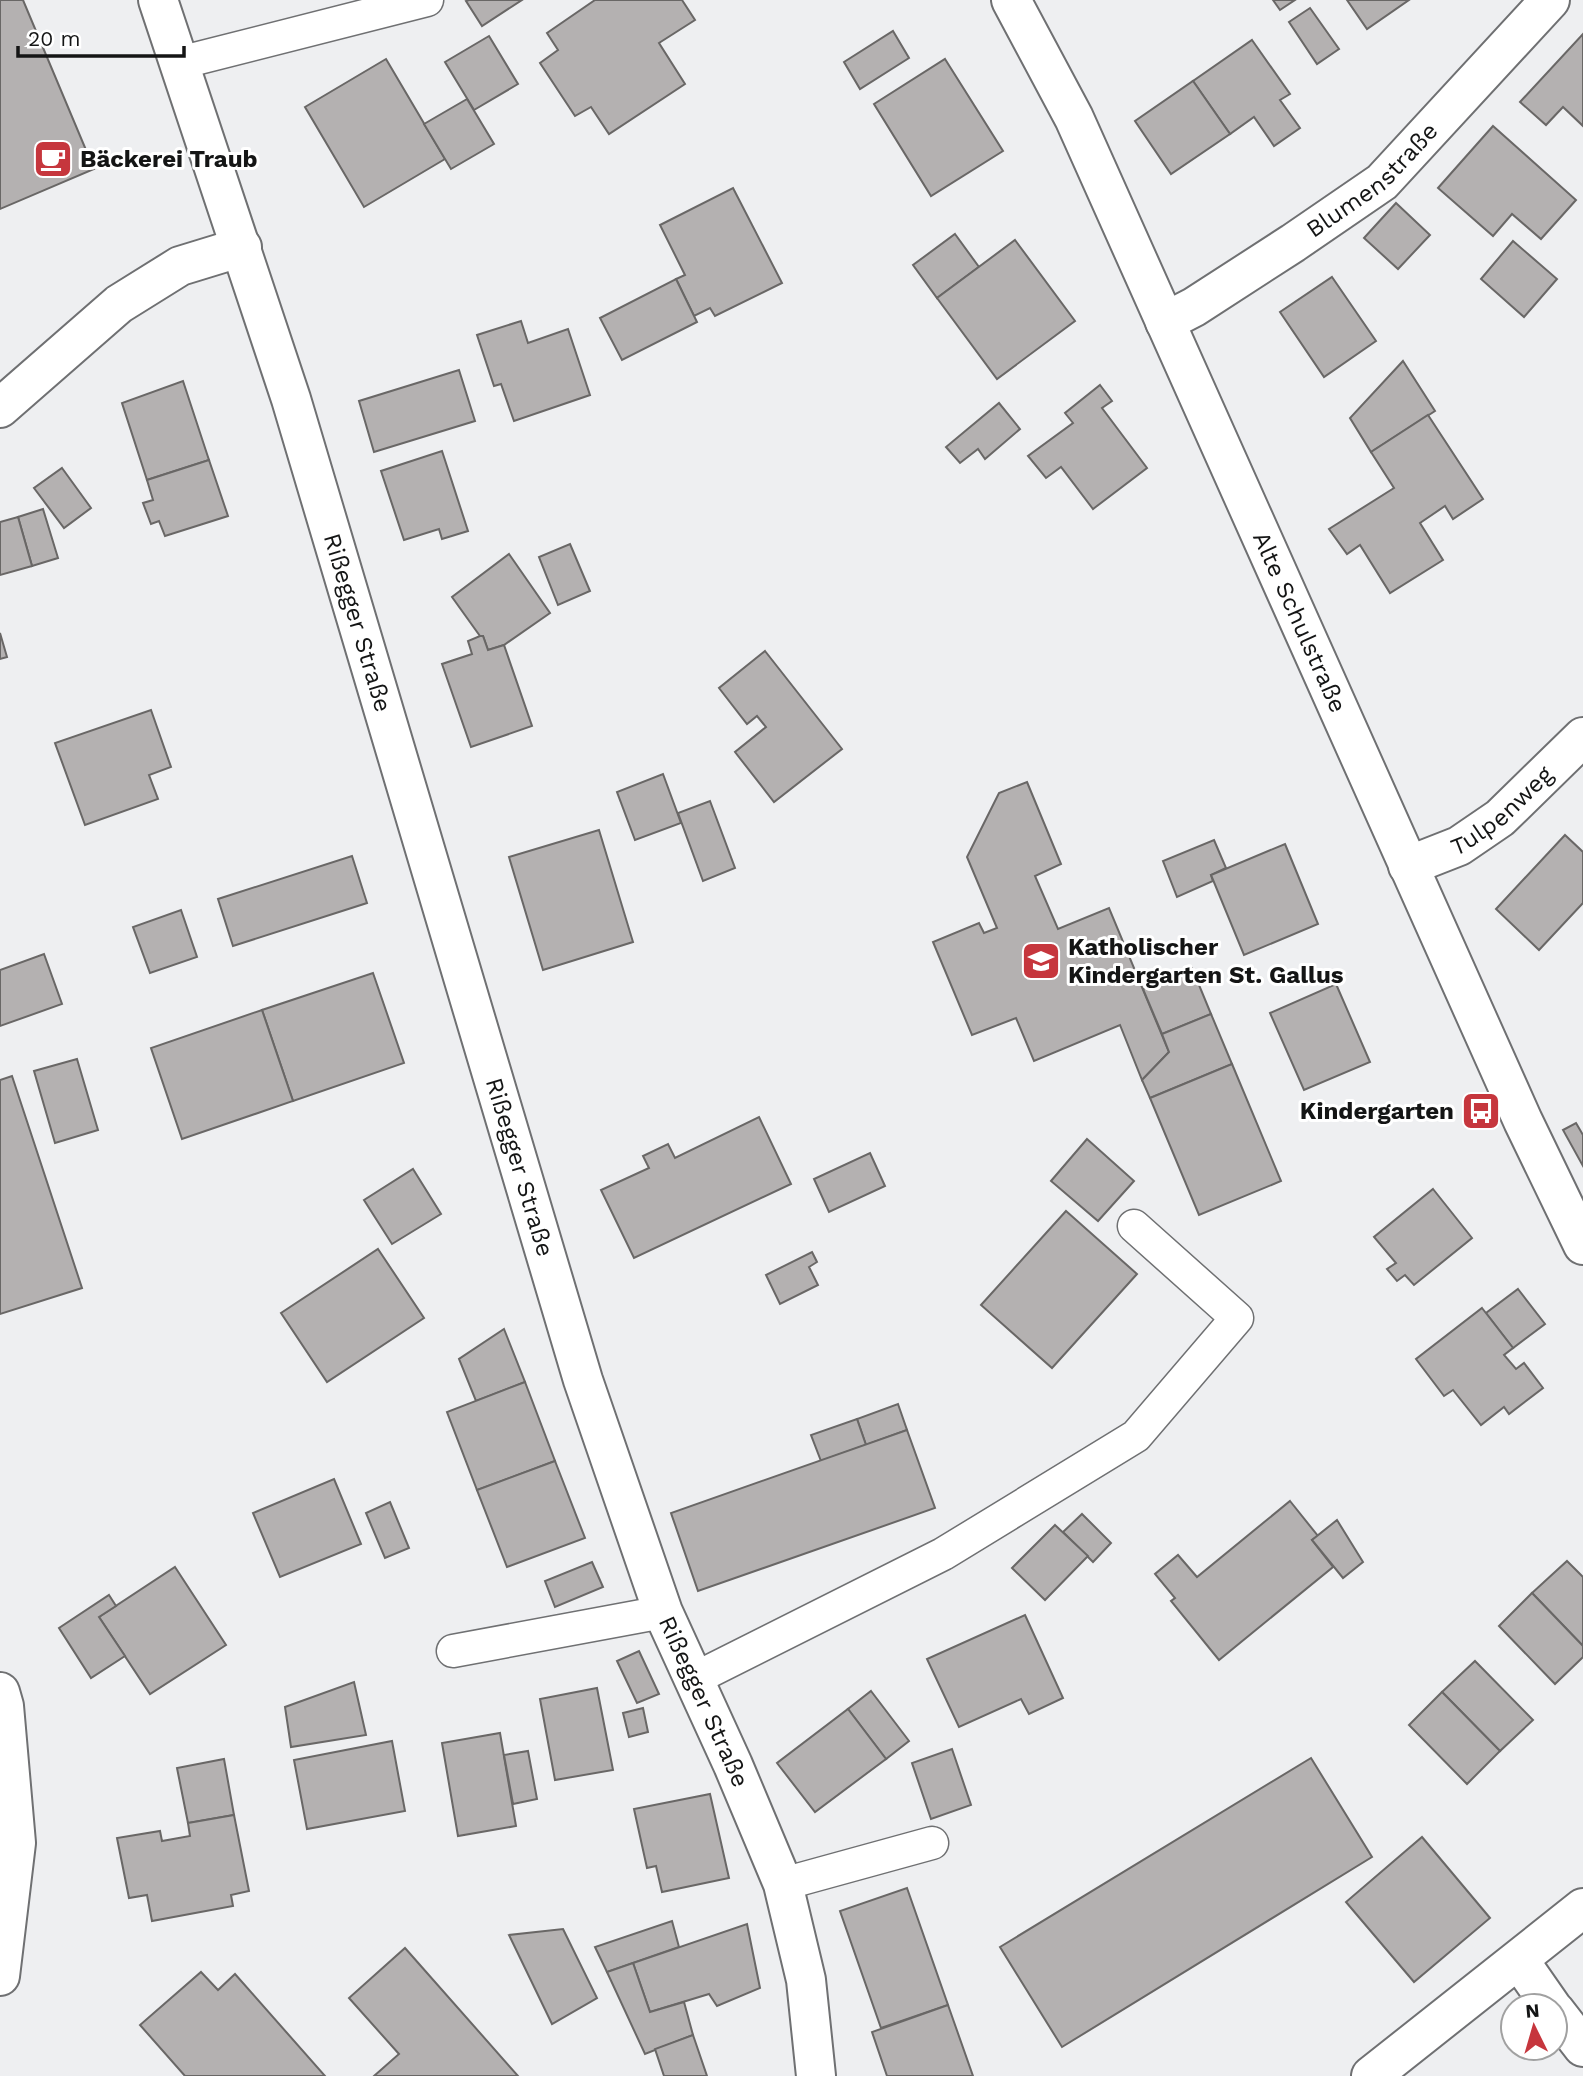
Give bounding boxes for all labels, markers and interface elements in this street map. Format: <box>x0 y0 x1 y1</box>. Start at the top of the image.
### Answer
scale bar <box>18 14 184 58</box>
text: 20 m <box>28 26 80 51</box>
street label: Blumenstraße <box>1301 117 1444 244</box>
cafe icon: Bäckerei Traub <box>32 138 74 180</box>
place label: Bäckerei Traub <box>80 145 258 173</box>
street label: Alte Schulstraße <box>1247 527 1352 717</box>
street label: Rißegger Straße <box>318 530 397 715</box>
street label: Tulpenweg <box>1447 760 1559 862</box>
place label: Katholischer Kindergarten St. Gallus <box>1068 933 1344 989</box>
school or university icon: Katholischer Kindergarten St. Gallus <box>1020 940 1062 982</box>
street label: Rißegger Straße <box>480 1074 559 1260</box>
bus stop icon: Kindergarten <box>1460 1090 1502 1132</box>
place label: Kindergarten <box>1300 1097 1454 1125</box>
street label: Rißegger Straße <box>653 1612 755 1791</box>
north arrow <box>1499 1992 1569 2062</box>
text: N <box>1525 1998 1541 2023</box>

